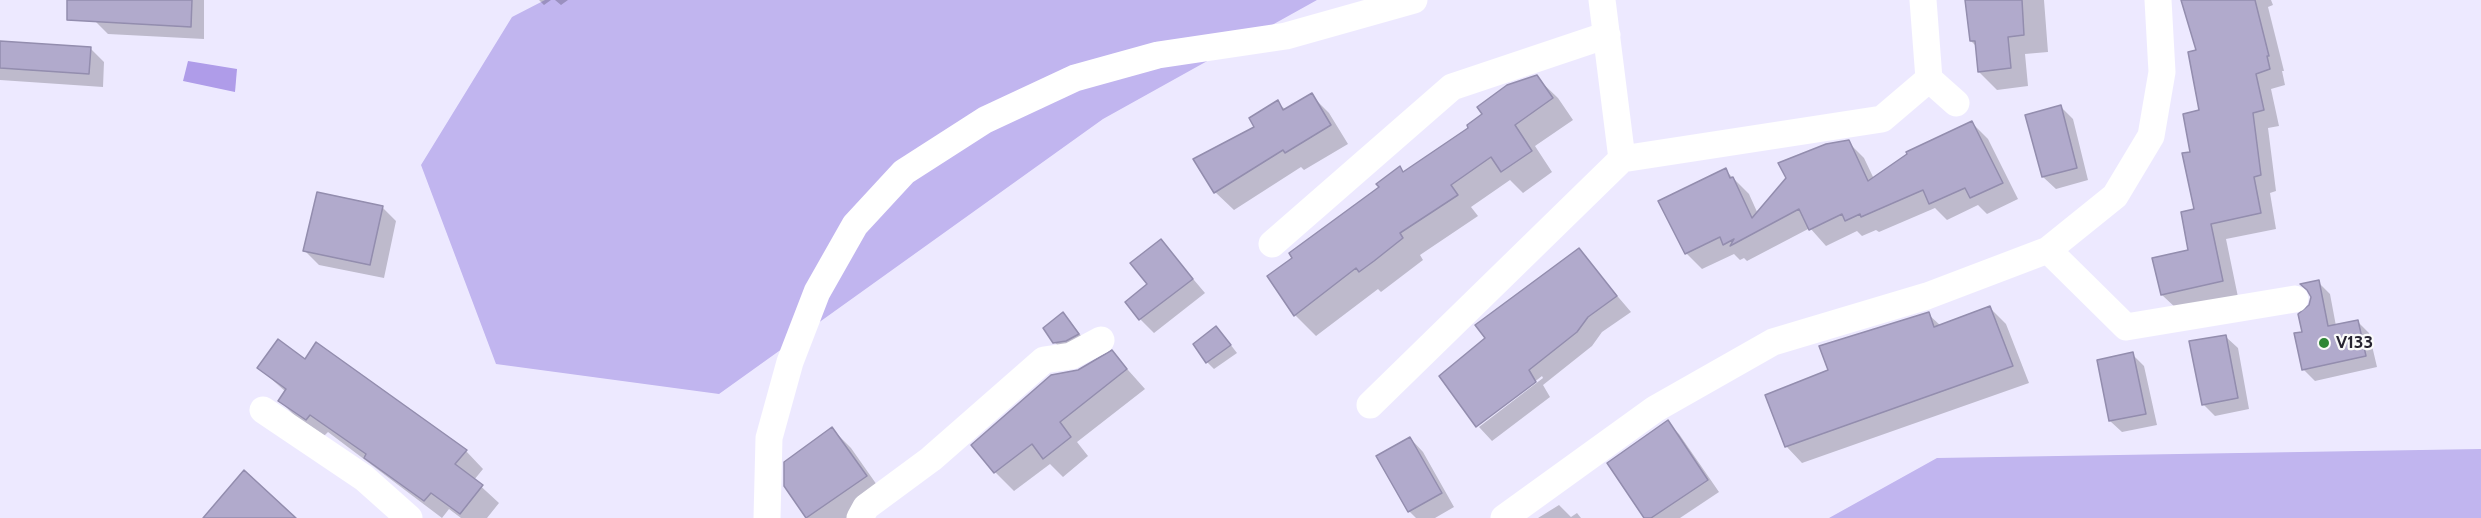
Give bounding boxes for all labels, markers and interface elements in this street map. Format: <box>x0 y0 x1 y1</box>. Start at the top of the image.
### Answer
place label: V133 <box>2336 332 2373 354</box>
marker: V133 <box>2317 336 2331 350</box>

